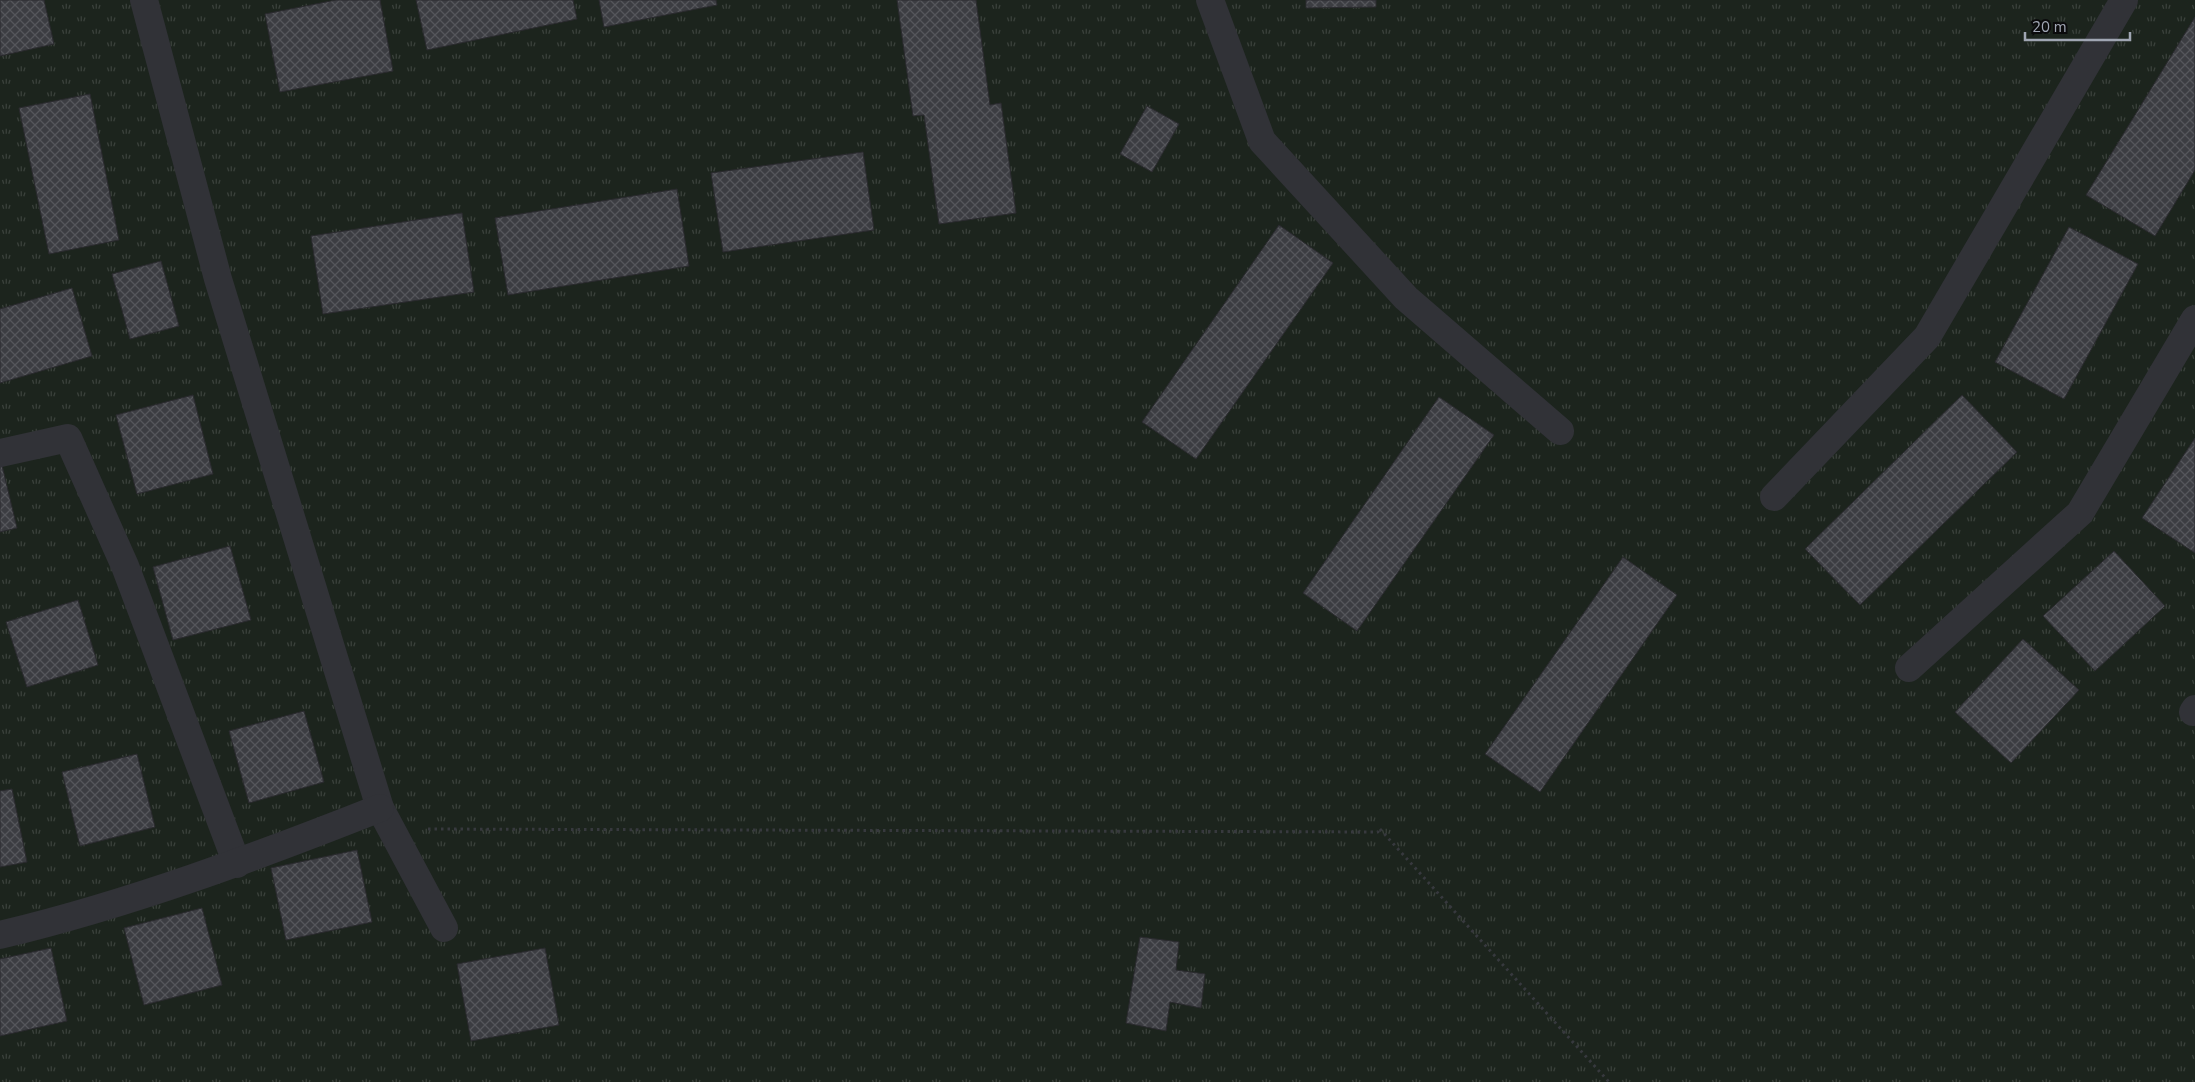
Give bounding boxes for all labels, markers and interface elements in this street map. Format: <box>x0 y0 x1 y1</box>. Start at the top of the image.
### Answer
scale bar <box>2025 10 2130 42</box>
text: 20 m <box>2032 17 2067 37</box>

